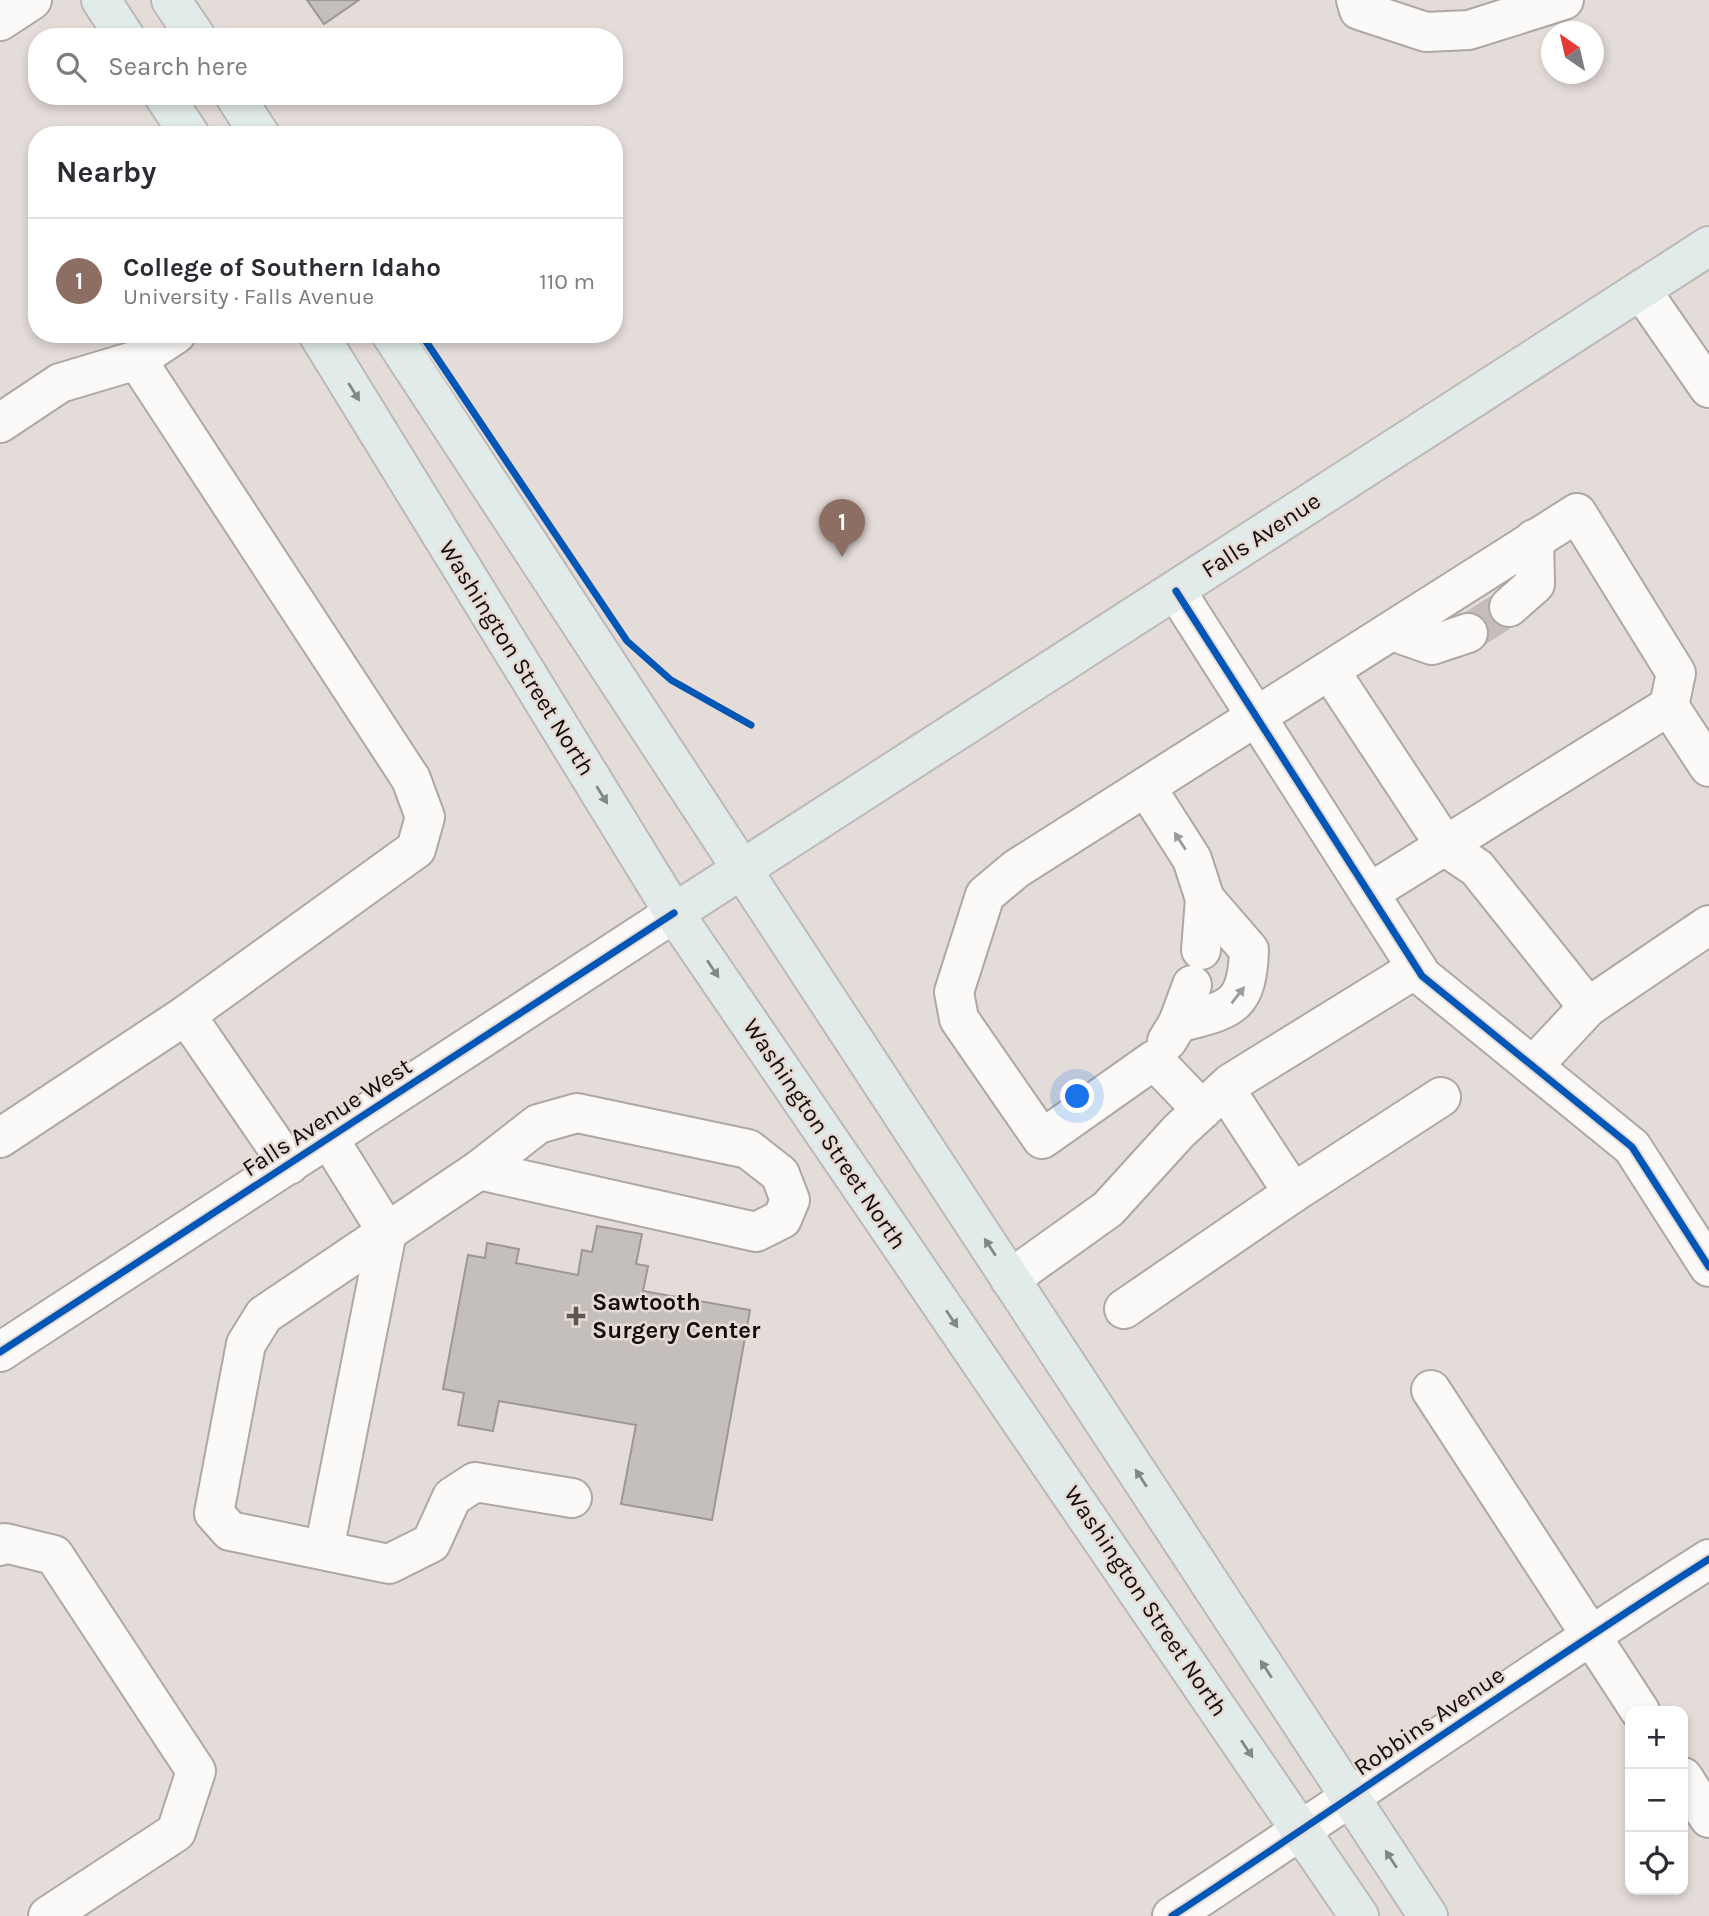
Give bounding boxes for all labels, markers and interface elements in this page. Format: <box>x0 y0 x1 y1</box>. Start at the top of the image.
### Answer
north arrow <box>1541 21 1604 84</box>
search box <box>28 28 623 105</box>
icon: search <box>52 48 90 86</box>
text: Search here <box>108 51 248 82</box>
text: Nearby <box>56 154 156 190</box>
text: College of Southern Idaho <box>123 252 441 283</box>
text: 1 <box>75 268 83 295</box>
text: 110 m <box>539 268 595 295</box>
text: University · Falls Avenue <box>123 283 374 310</box>
one-way arrow <box>348 383 360 402</box>
street label: Falls Avenue <box>1196 486 1326 584</box>
pin: 1 <box>819 499 865 557</box>
street label: Washington Street North <box>433 535 601 781</box>
one-way arrow <box>595 785 608 804</box>
one-way arrow <box>1174 831 1187 851</box>
one-way arrow <box>706 960 719 979</box>
one-way arrow <box>1231 986 1245 1005</box>
street label: Washington Street North <box>737 1013 913 1255</box>
street label: Falls Avenue West <box>237 1052 417 1182</box>
your location <box>1060 1079 1094 1113</box>
one-way arrow <box>983 1238 997 1256</box>
place label: Sawtooth Surgery Center <box>592 1288 761 1344</box>
marker: Sawtooth Surgery Center <box>566 1306 586 1326</box>
one-way arrow <box>945 1310 959 1328</box>
one-way arrow <box>1135 1469 1148 1488</box>
street label: Washington Street North <box>1058 1480 1234 1722</box>
one-way arrow <box>1260 1659 1273 1678</box>
street label: Robbins Avenue <box>1349 1660 1509 1782</box>
map controls <box>1625 1706 1688 1895</box>
button: + <box>1625 1706 1688 1769</box>
one-way arrow <box>1240 1740 1254 1758</box>
button: − <box>1625 1769 1688 1832</box>
button: locate <box>1625 1832 1688 1895</box>
one-way arrow <box>1384 1850 1398 1868</box>

